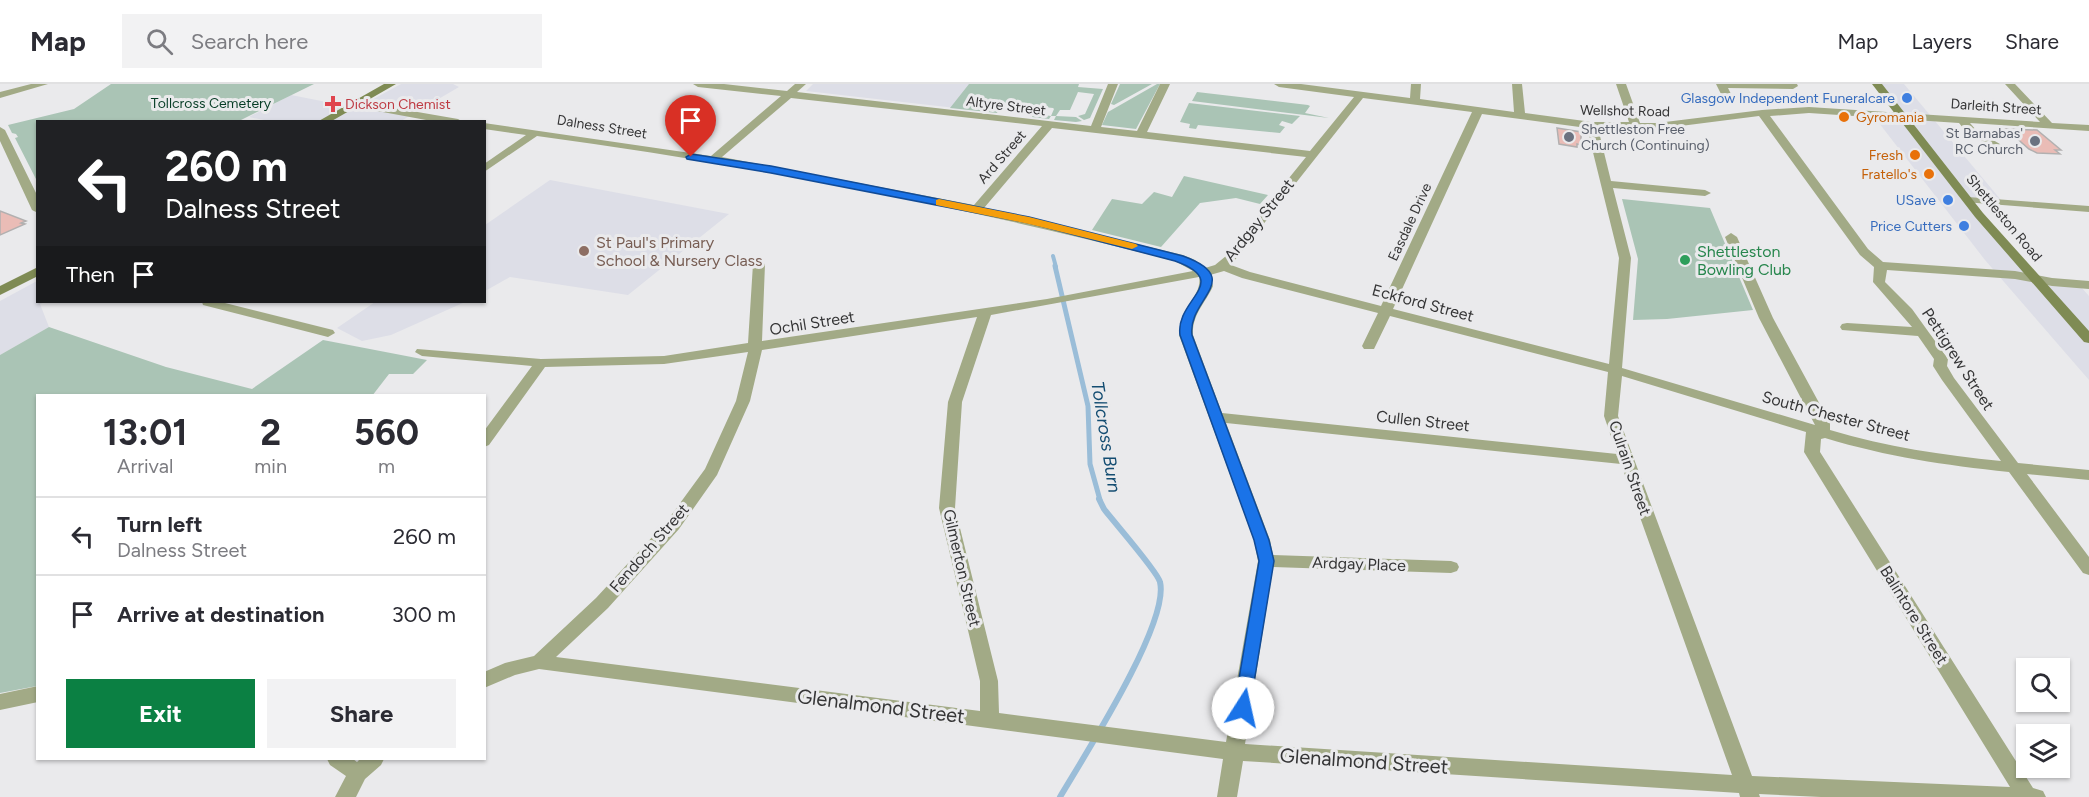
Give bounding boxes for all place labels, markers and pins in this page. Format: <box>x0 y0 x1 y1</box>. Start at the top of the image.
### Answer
place label: Glasgow Independent Funeralcare <box>1681 90 1895 107</box>
marker: Glasgow Independent Funeralcare <box>1900 91 1914 105</box>
pin <box>665 95 716 157</box>
place label: Dickson Chemist <box>345 96 451 113</box>
marker: Dickson Chemist <box>326 97 340 111</box>
place label: Gyromania <box>1856 109 1924 126</box>
marker: Gyromania <box>1837 110 1851 124</box>
place label: Shettleston Free Church (Continuing) <box>1581 121 1710 154</box>
place label: St Barnabas' RC Church <box>1946 125 2023 158</box>
marker: Shettleston Free Church (Continuing) <box>1562 130 1576 144</box>
marker: St Barnabas' RC Church <box>2028 134 2042 148</box>
place label: Fresh <box>1869 147 1903 164</box>
marker: Fresh <box>1908 148 1922 162</box>
place label: Fratello's <box>1861 166 1917 183</box>
marker: Fratello's <box>1922 167 1936 181</box>
place label: USave <box>1896 192 1936 209</box>
marker: USave <box>1941 193 1955 207</box>
place label: Price Cutters <box>1870 218 1952 235</box>
marker: Price Cutters <box>1957 219 1971 233</box>
place label: St Paul's Primary School & Nursery Class <box>596 233 763 270</box>
place label: Shettleston Bowling Club <box>1697 242 1791 279</box>
marker: St Paul's Primary School & Nursery Class <box>577 244 591 258</box>
marker: Shettleston Bowling Club <box>1678 253 1692 267</box>

